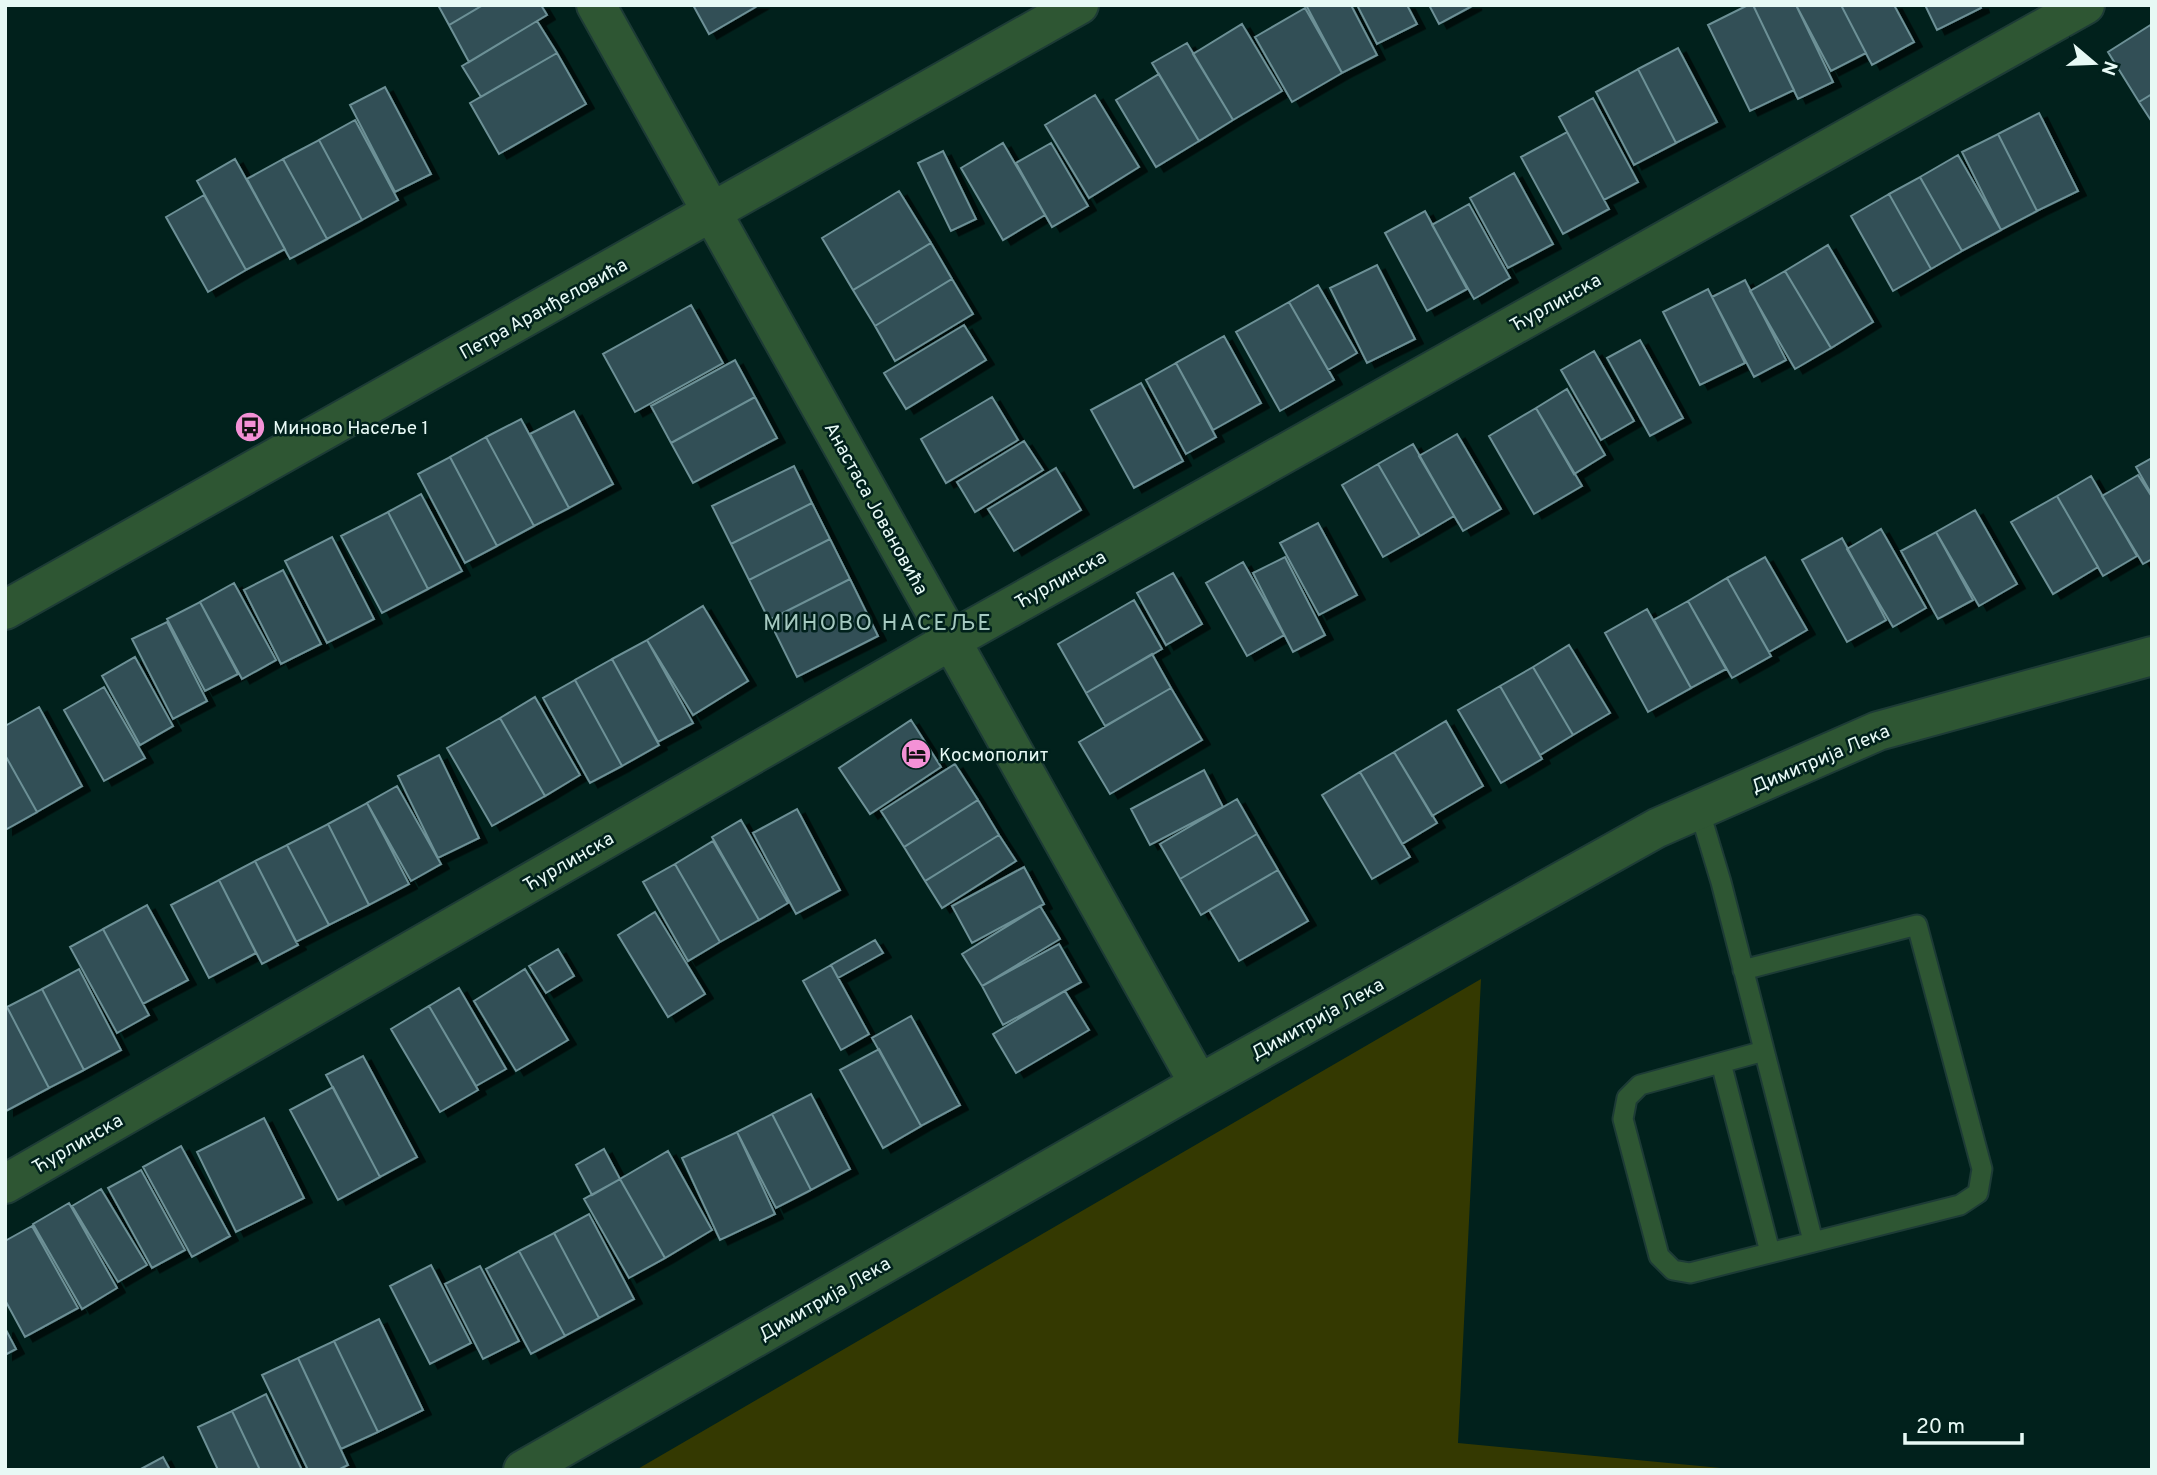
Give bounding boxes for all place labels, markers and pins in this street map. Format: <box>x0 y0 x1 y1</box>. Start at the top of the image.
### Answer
bus stop icon: Миново Насеље 1 <box>233 410 267 444</box>
place label: Миново Насеље 1 <box>273 417 429 441</box>
hotel icon: Космополит <box>899 737 933 771</box>
place label: Космополит <box>939 744 1049 768</box>

